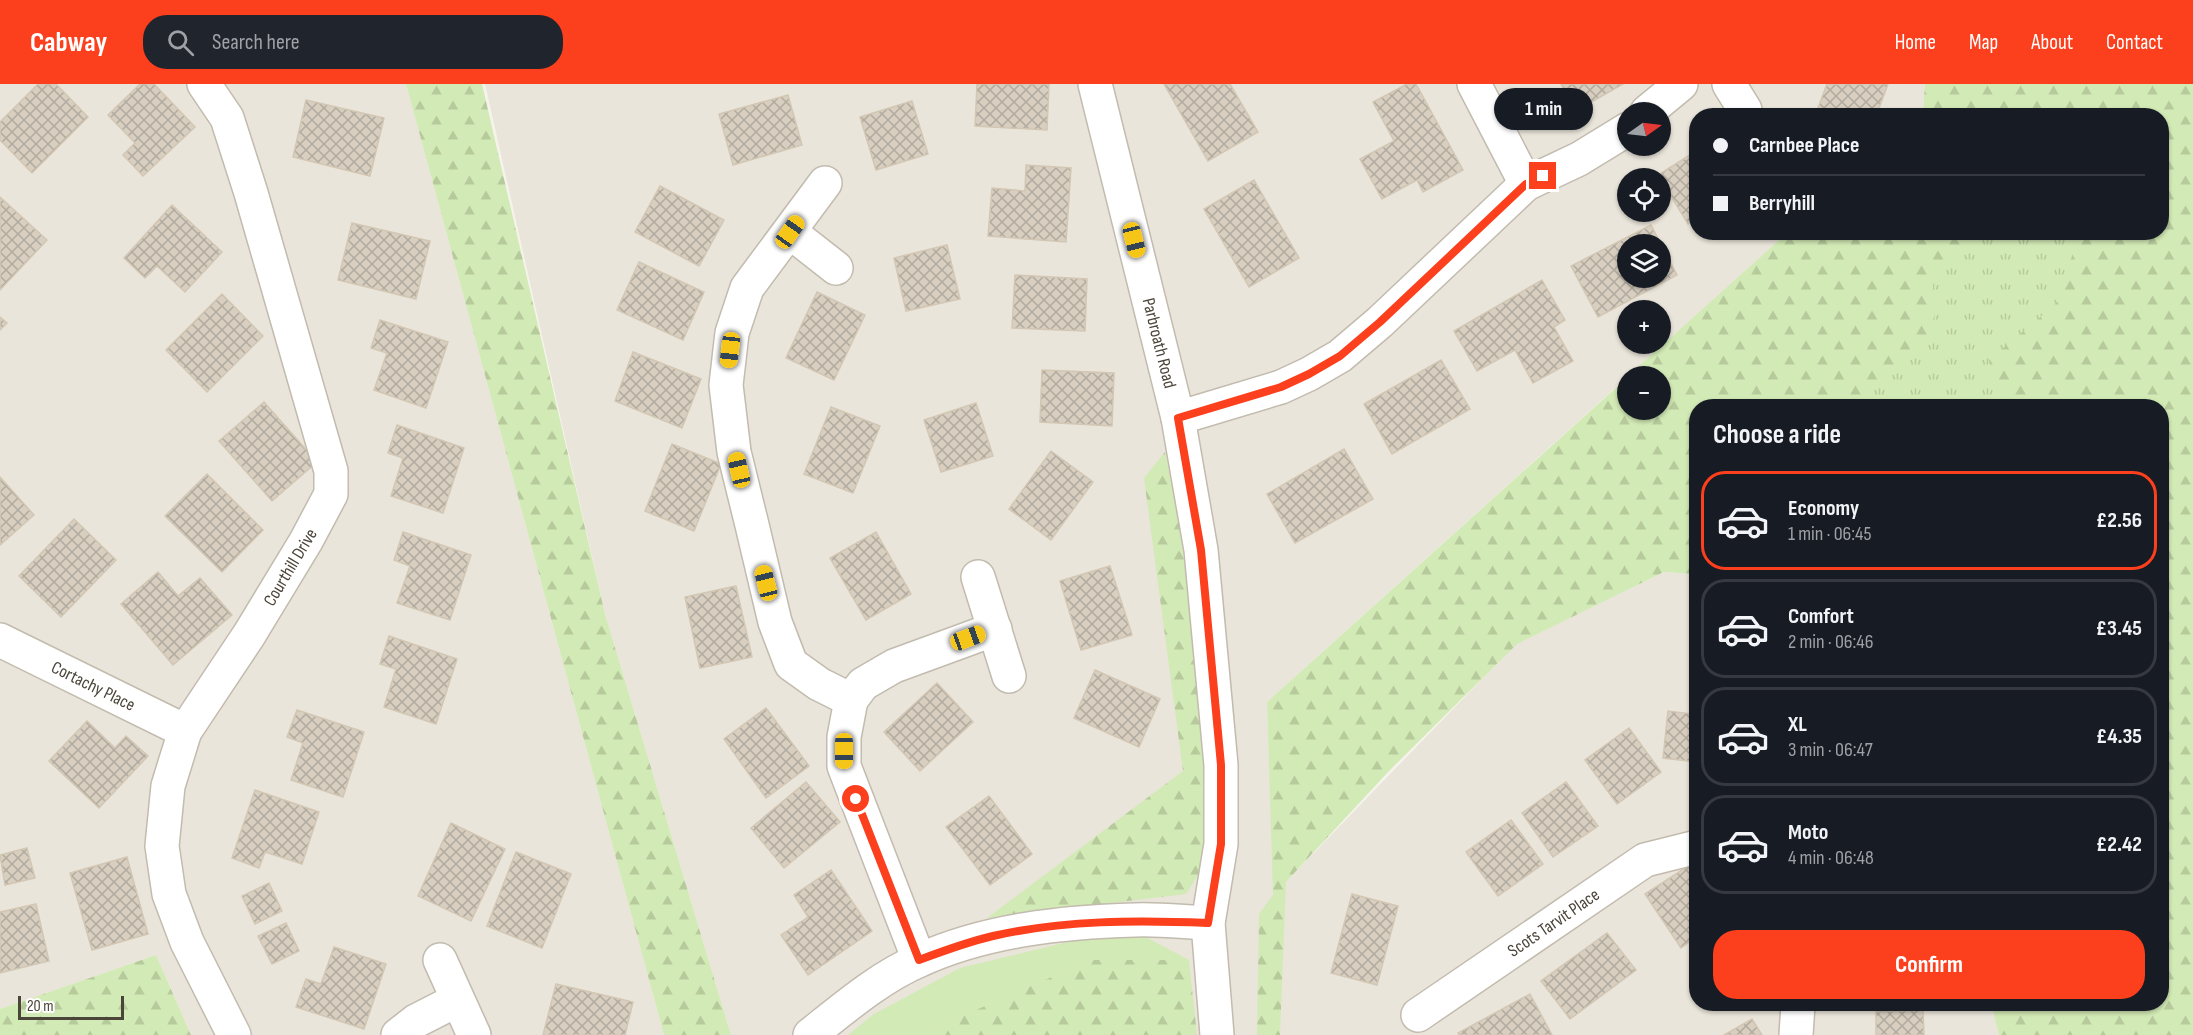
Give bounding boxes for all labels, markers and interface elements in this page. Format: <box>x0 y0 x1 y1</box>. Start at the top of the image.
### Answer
search box <box>143 15 563 69</box>
text: Cabway <box>30 26 107 59</box>
icon: search <box>164 26 197 59</box>
text: Search here <box>212 29 300 56</box>
text: Home <box>1895 30 1936 55</box>
text: Map <box>1969 30 1998 55</box>
text: About <box>2031 30 2073 55</box>
text: Contact <box>2106 30 2163 55</box>
callout: 1 min <box>1494 89 1592 131</box>
text: 1 min <box>1525 97 1562 121</box>
north arrow <box>1617 102 1671 156</box>
map controls <box>1617 102 1671 420</box>
text: Carnbee Place <box>1749 132 1859 159</box>
route end <box>1529 162 1556 189</box>
button: locate <box>1617 168 1671 222</box>
text: Berryhill <box>1749 190 1815 217</box>
car <box>772 212 808 252</box>
car <box>1121 220 1147 260</box>
button: layers <box>1617 234 1671 288</box>
street label: Parbroath Road <box>1138 296 1180 391</box>
button: + <box>1617 300 1671 354</box>
car <box>719 331 741 369</box>
button: − <box>1617 366 1671 420</box>
text: Choose a ride <box>1713 419 1841 451</box>
car <box>726 450 752 490</box>
icon: car <box>1716 494 1770 548</box>
text: Economy <box>1788 495 1859 522</box>
text: £2.56 <box>2096 507 2142 534</box>
text: 1 min · 06:45 <box>1788 522 1872 546</box>
street label: Courthill Drive <box>259 525 322 610</box>
car <box>753 563 779 603</box>
icon: car <box>1716 602 1770 656</box>
text: Comfort <box>1788 603 1854 630</box>
text: £3.45 <box>2096 615 2142 642</box>
car <box>948 623 988 653</box>
text: 2 min · 06:46 <box>1788 630 1873 654</box>
street label: Cortachy Place <box>48 657 138 716</box>
icon: car <box>1716 710 1770 764</box>
text: XL <box>1788 711 1807 738</box>
text: £4.35 <box>2096 723 2142 750</box>
car <box>835 733 853 769</box>
text: 3 min · 06:47 <box>1788 738 1873 762</box>
route start <box>842 785 869 812</box>
icon: car <box>1716 818 1770 872</box>
text: Moto <box>1788 819 1828 846</box>
text: £2.42 <box>2096 831 2142 858</box>
text: 4 min · 06:48 <box>1788 846 1874 870</box>
street label: Scots Tarvit Place <box>1504 884 1604 962</box>
button: Confirm <box>1713 930 2145 999</box>
scale bar <box>18 993 124 1020</box>
text: 20 m <box>27 997 54 1016</box>

